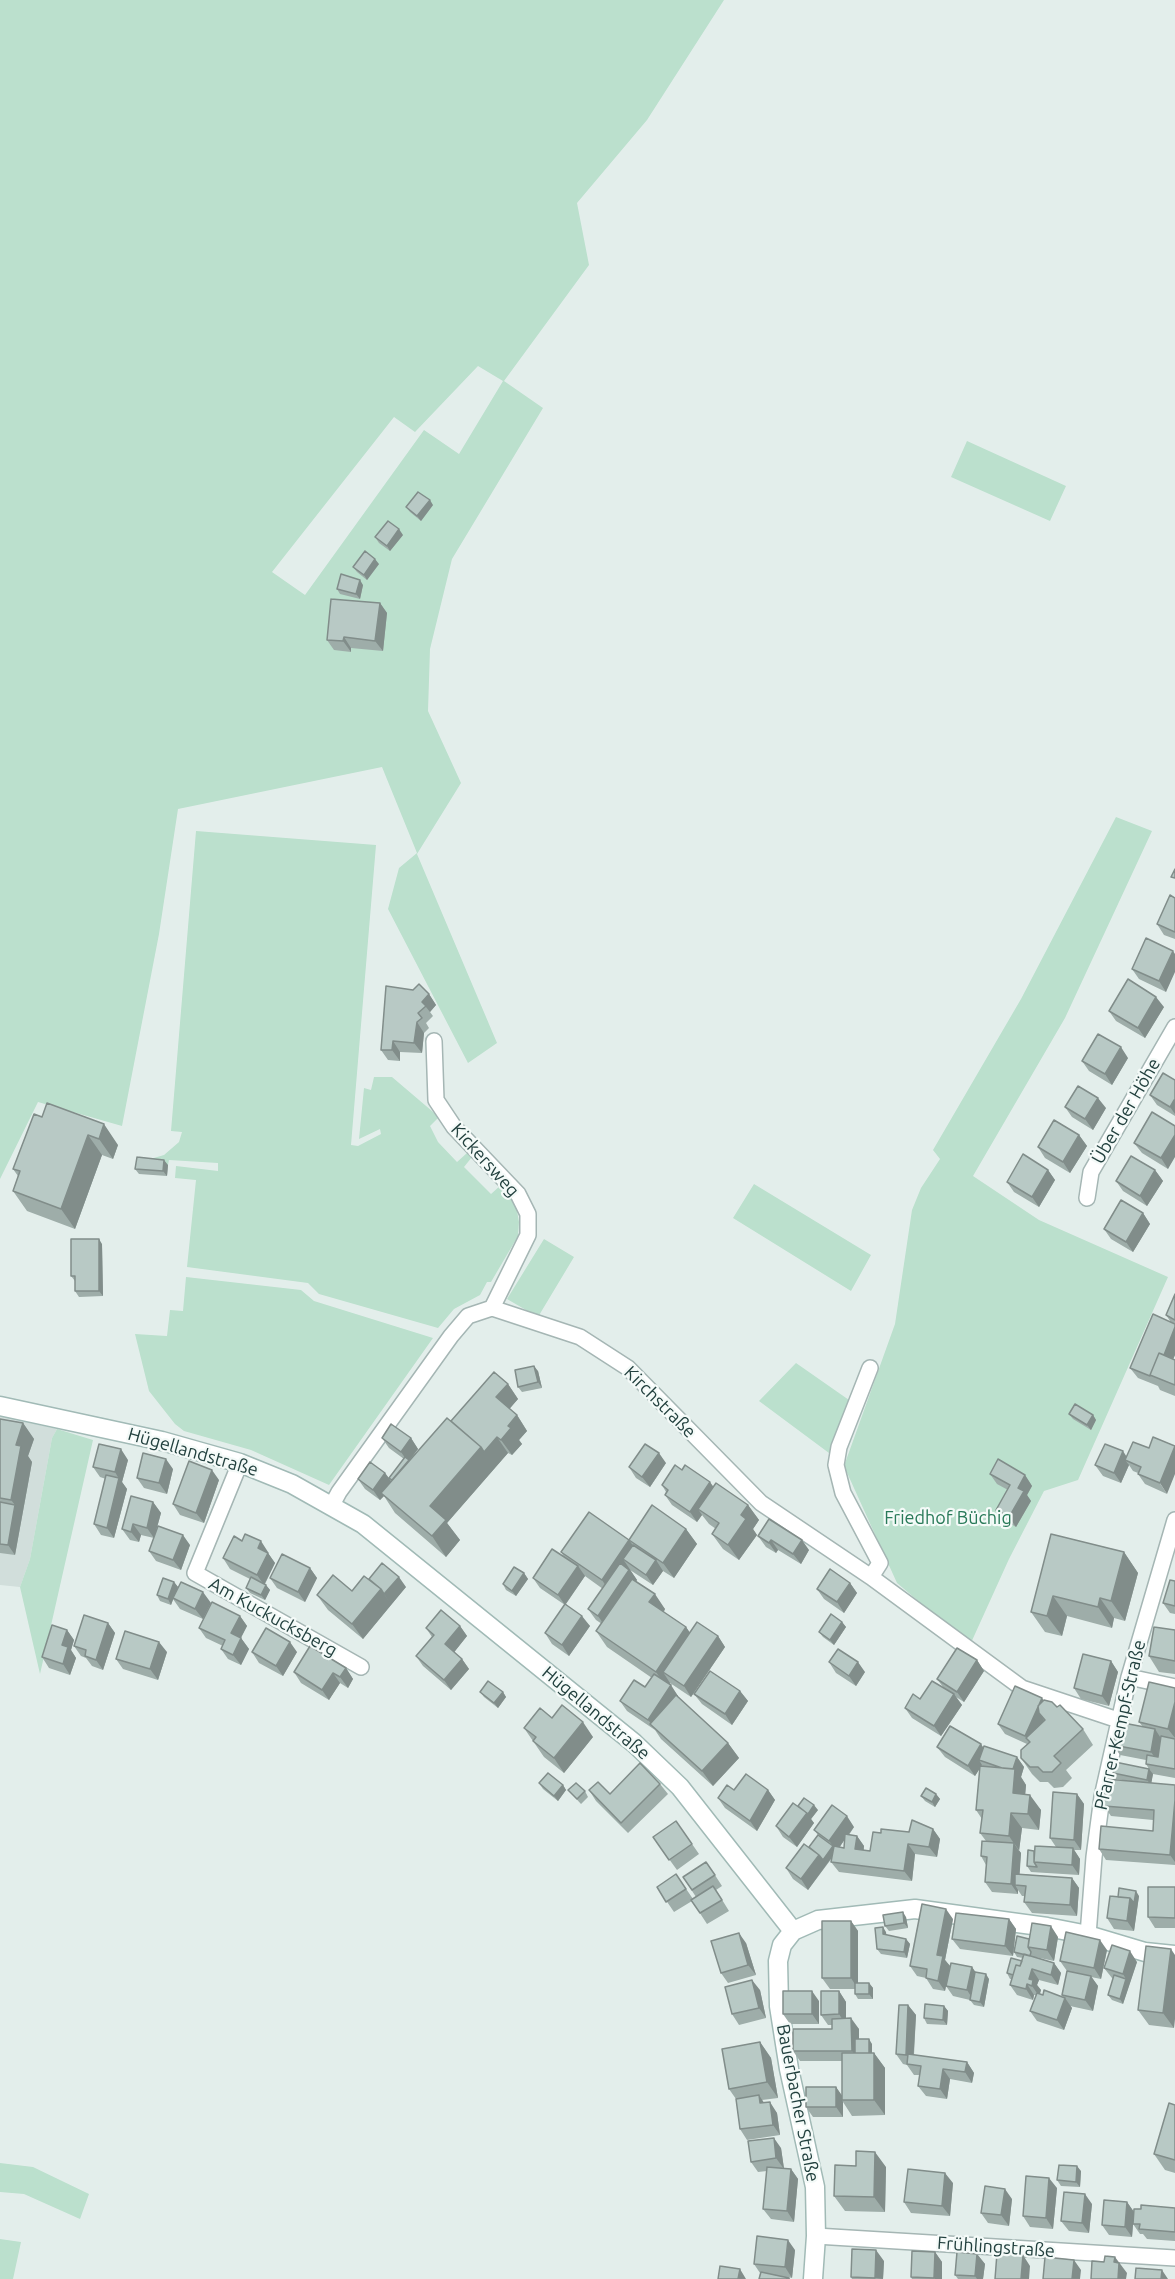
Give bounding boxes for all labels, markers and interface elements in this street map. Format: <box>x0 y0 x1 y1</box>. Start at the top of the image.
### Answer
street label: Über der Höhe <box>1087 1054 1165 1168</box>
street label: Kickersweg <box>446 1119 524 1201</box>
street label: Kirchstraße <box>620 1362 700 1442</box>
street label: Hügellandstraße <box>125 1423 261 1481</box>
park label: Friedhof Büchig <box>884 1507 1012 1529</box>
street label: Am Kuckucksberg <box>205 1573 341 1661</box>
street label: Pfarrer-Kempf-Straße <box>1090 1638 1150 1812</box>
street label: Hügellandstraße <box>538 1662 654 1764</box>
street label: Bauerbacher Straße <box>772 2022 824 2184</box>
street label: Frühlingstraße <box>936 2232 1056 2262</box>

